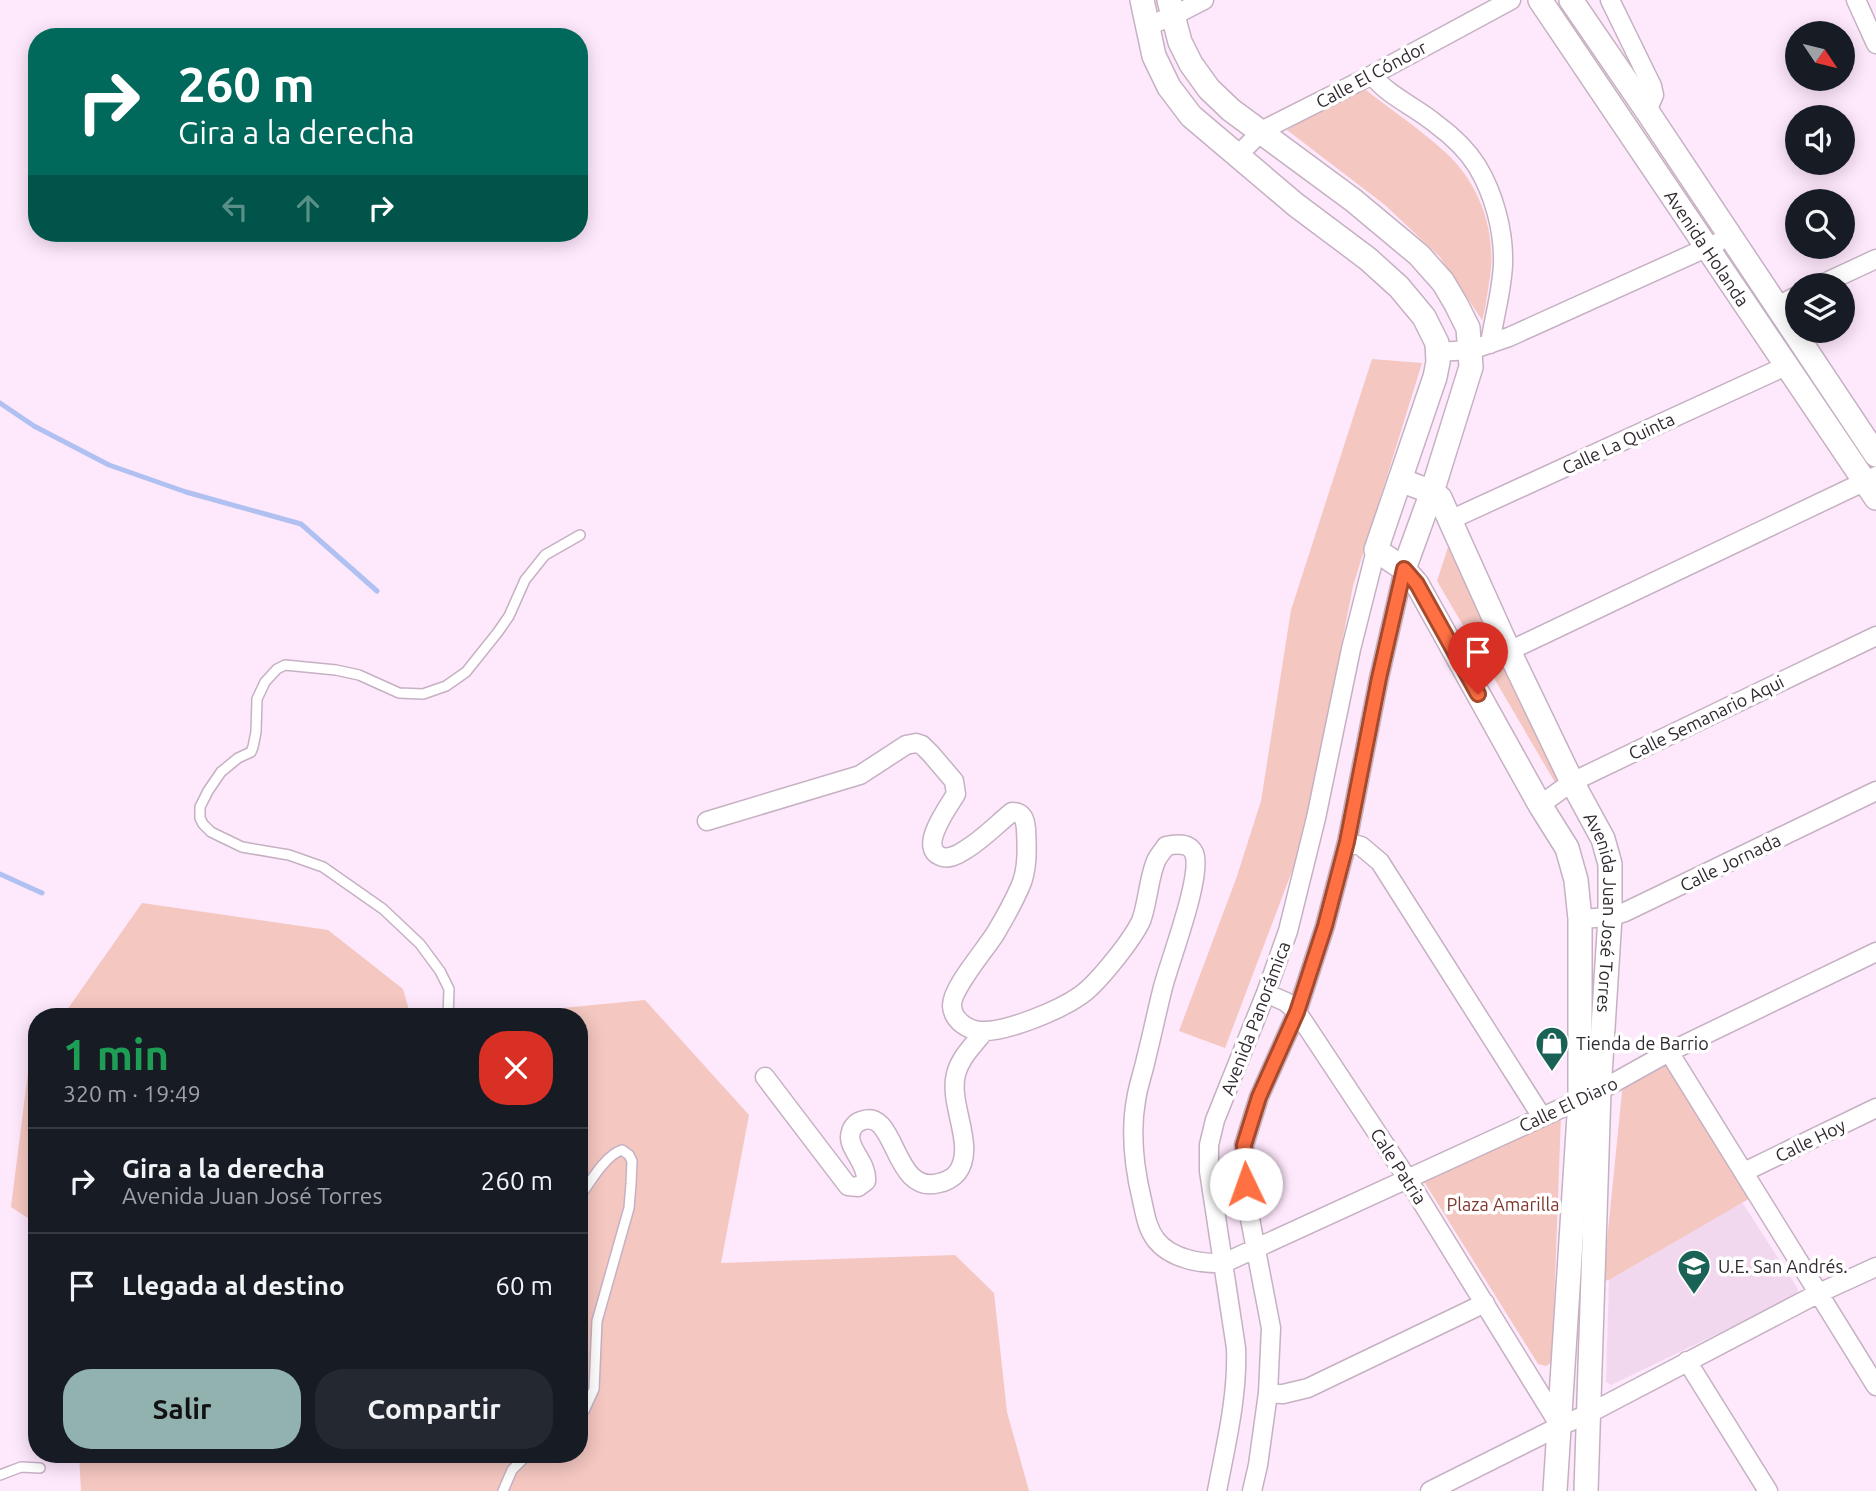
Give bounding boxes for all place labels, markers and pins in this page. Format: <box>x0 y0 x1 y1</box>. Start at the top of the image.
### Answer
pin <box>1448 622 1508 694</box>
shop icon: Tienda de Barrio <box>1533 1024 1571 1073</box>
place label: Tienda de Barrio <box>1576 1033 1709 1053</box>
school or university icon: U.E. San Andrés. <box>1675 1247 1713 1296</box>
place label: U.E. San Andrés. <box>1718 1256 1848 1276</box>

